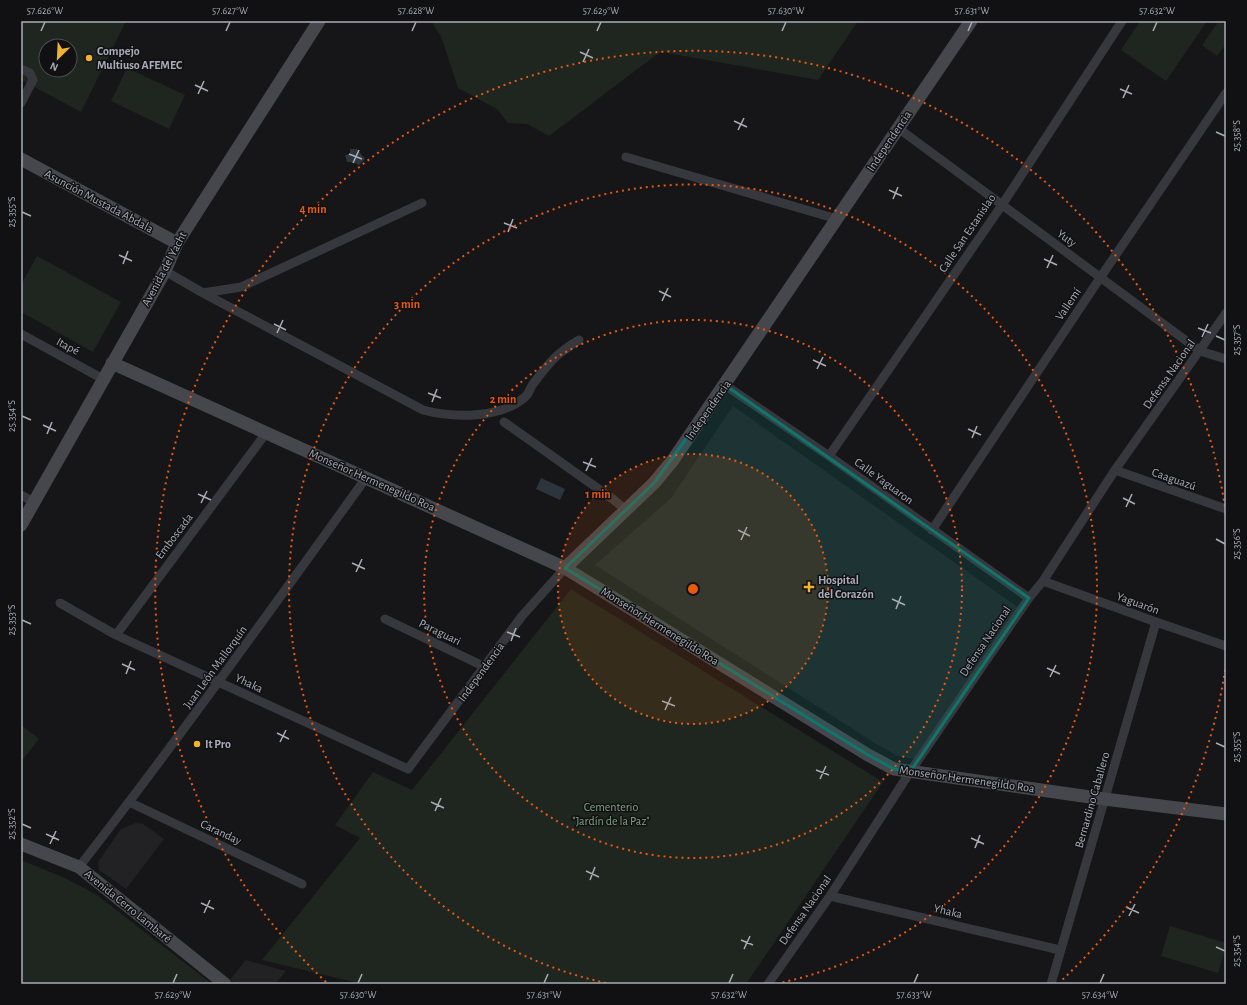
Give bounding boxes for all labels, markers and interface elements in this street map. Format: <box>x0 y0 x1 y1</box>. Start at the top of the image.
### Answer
text: 57.626°W <box>27 6 63 16</box>
text: 57.627°W <box>212 6 248 16</box>
text: 57.628°W <box>398 6 434 16</box>
text: 57.629°W <box>583 6 619 16</box>
text: 57.630°W <box>768 6 804 16</box>
text: 57.631°W <box>955 6 990 16</box>
text: 57.632°W <box>1139 6 1175 16</box>
north arrow <box>38 38 78 78</box>
place label: Compejo Multiuso AFEMEC <box>97 45 183 71</box>
marker: Compejo Multiuso AFEMEC <box>84 53 94 63</box>
text: N <box>48 60 60 73</box>
street label: Independencia <box>864 108 914 173</box>
text: 25.358°S <box>1232 120 1242 152</box>
street label: Asunción Mustada Abdala <box>43 167 156 235</box>
street label: Calle San Estanislao <box>936 192 998 274</box>
text: 25.355°S <box>7 196 17 228</box>
text: 4 min <box>299 203 327 215</box>
street label: Yuty <box>1055 227 1079 250</box>
street label: Avenida del Yacht <box>139 230 189 308</box>
street label: Vallemí <box>1053 286 1083 322</box>
text: 3 min <box>394 298 420 310</box>
text: 25.357°S <box>1232 324 1242 356</box>
street label: Itapé <box>55 335 81 357</box>
street label: Defensa Nacional <box>1141 337 1197 411</box>
street label: Independencia <box>683 378 733 442</box>
text: 2 min <box>490 393 516 405</box>
text: 25.354°S <box>7 400 17 432</box>
street label: Monseñor Hermenegildo Roa <box>307 447 437 513</box>
street label: Calle Yaguaron <box>852 456 916 506</box>
street label: Caaguazú <box>1150 466 1198 492</box>
text: 1 min <box>585 488 611 500</box>
street label: Emboscada <box>153 511 195 561</box>
text: 25.356°S <box>1232 528 1242 560</box>
place label: Hospital del Corazón <box>818 574 874 600</box>
marker: Hospital del Corazón <box>803 581 815 593</box>
centre of rings <box>686 582 700 596</box>
street label: Monseñor Hermenegildo Roa <box>599 585 721 668</box>
street label: Yaguarón <box>1115 590 1161 616</box>
text: 25.353°S <box>7 604 17 636</box>
street label: Defensa Nacional <box>957 604 1013 678</box>
street label: Paraguari <box>417 617 463 647</box>
street label: Juan León Mallorquín <box>181 623 249 711</box>
street label: Independencia <box>456 640 507 704</box>
street label: Yhaka <box>233 671 265 695</box>
text: 25.355°S <box>1232 731 1242 763</box>
place label: It Pro <box>205 738 231 750</box>
marker: It Pro <box>192 739 202 749</box>
street label: Bernardino Caballero <box>1073 751 1111 849</box>
street label: Monseñor Hermenegildo Roa <box>899 764 1036 795</box>
park label: Cementerio "Jardín de la Paz" <box>572 801 650 827</box>
text: 25.352°S <box>7 808 17 840</box>
street label: Caranday <box>198 817 243 848</box>
street label: Avenida Cerro Lambaré <box>82 867 174 945</box>
street label: Defensa Nacional <box>777 873 833 947</box>
street label: Yhaka <box>933 902 964 920</box>
text: 25.354°S <box>1232 935 1242 967</box>
text: 57.629°W <box>155 990 191 1000</box>
text: 57.630°W <box>340 990 376 1000</box>
text: 57.631°W <box>527 990 562 1000</box>
text: 57.632°W <box>711 990 747 1000</box>
text: 57.633°W <box>896 990 932 1000</box>
text: 57.634°W <box>1082 990 1118 1000</box>

